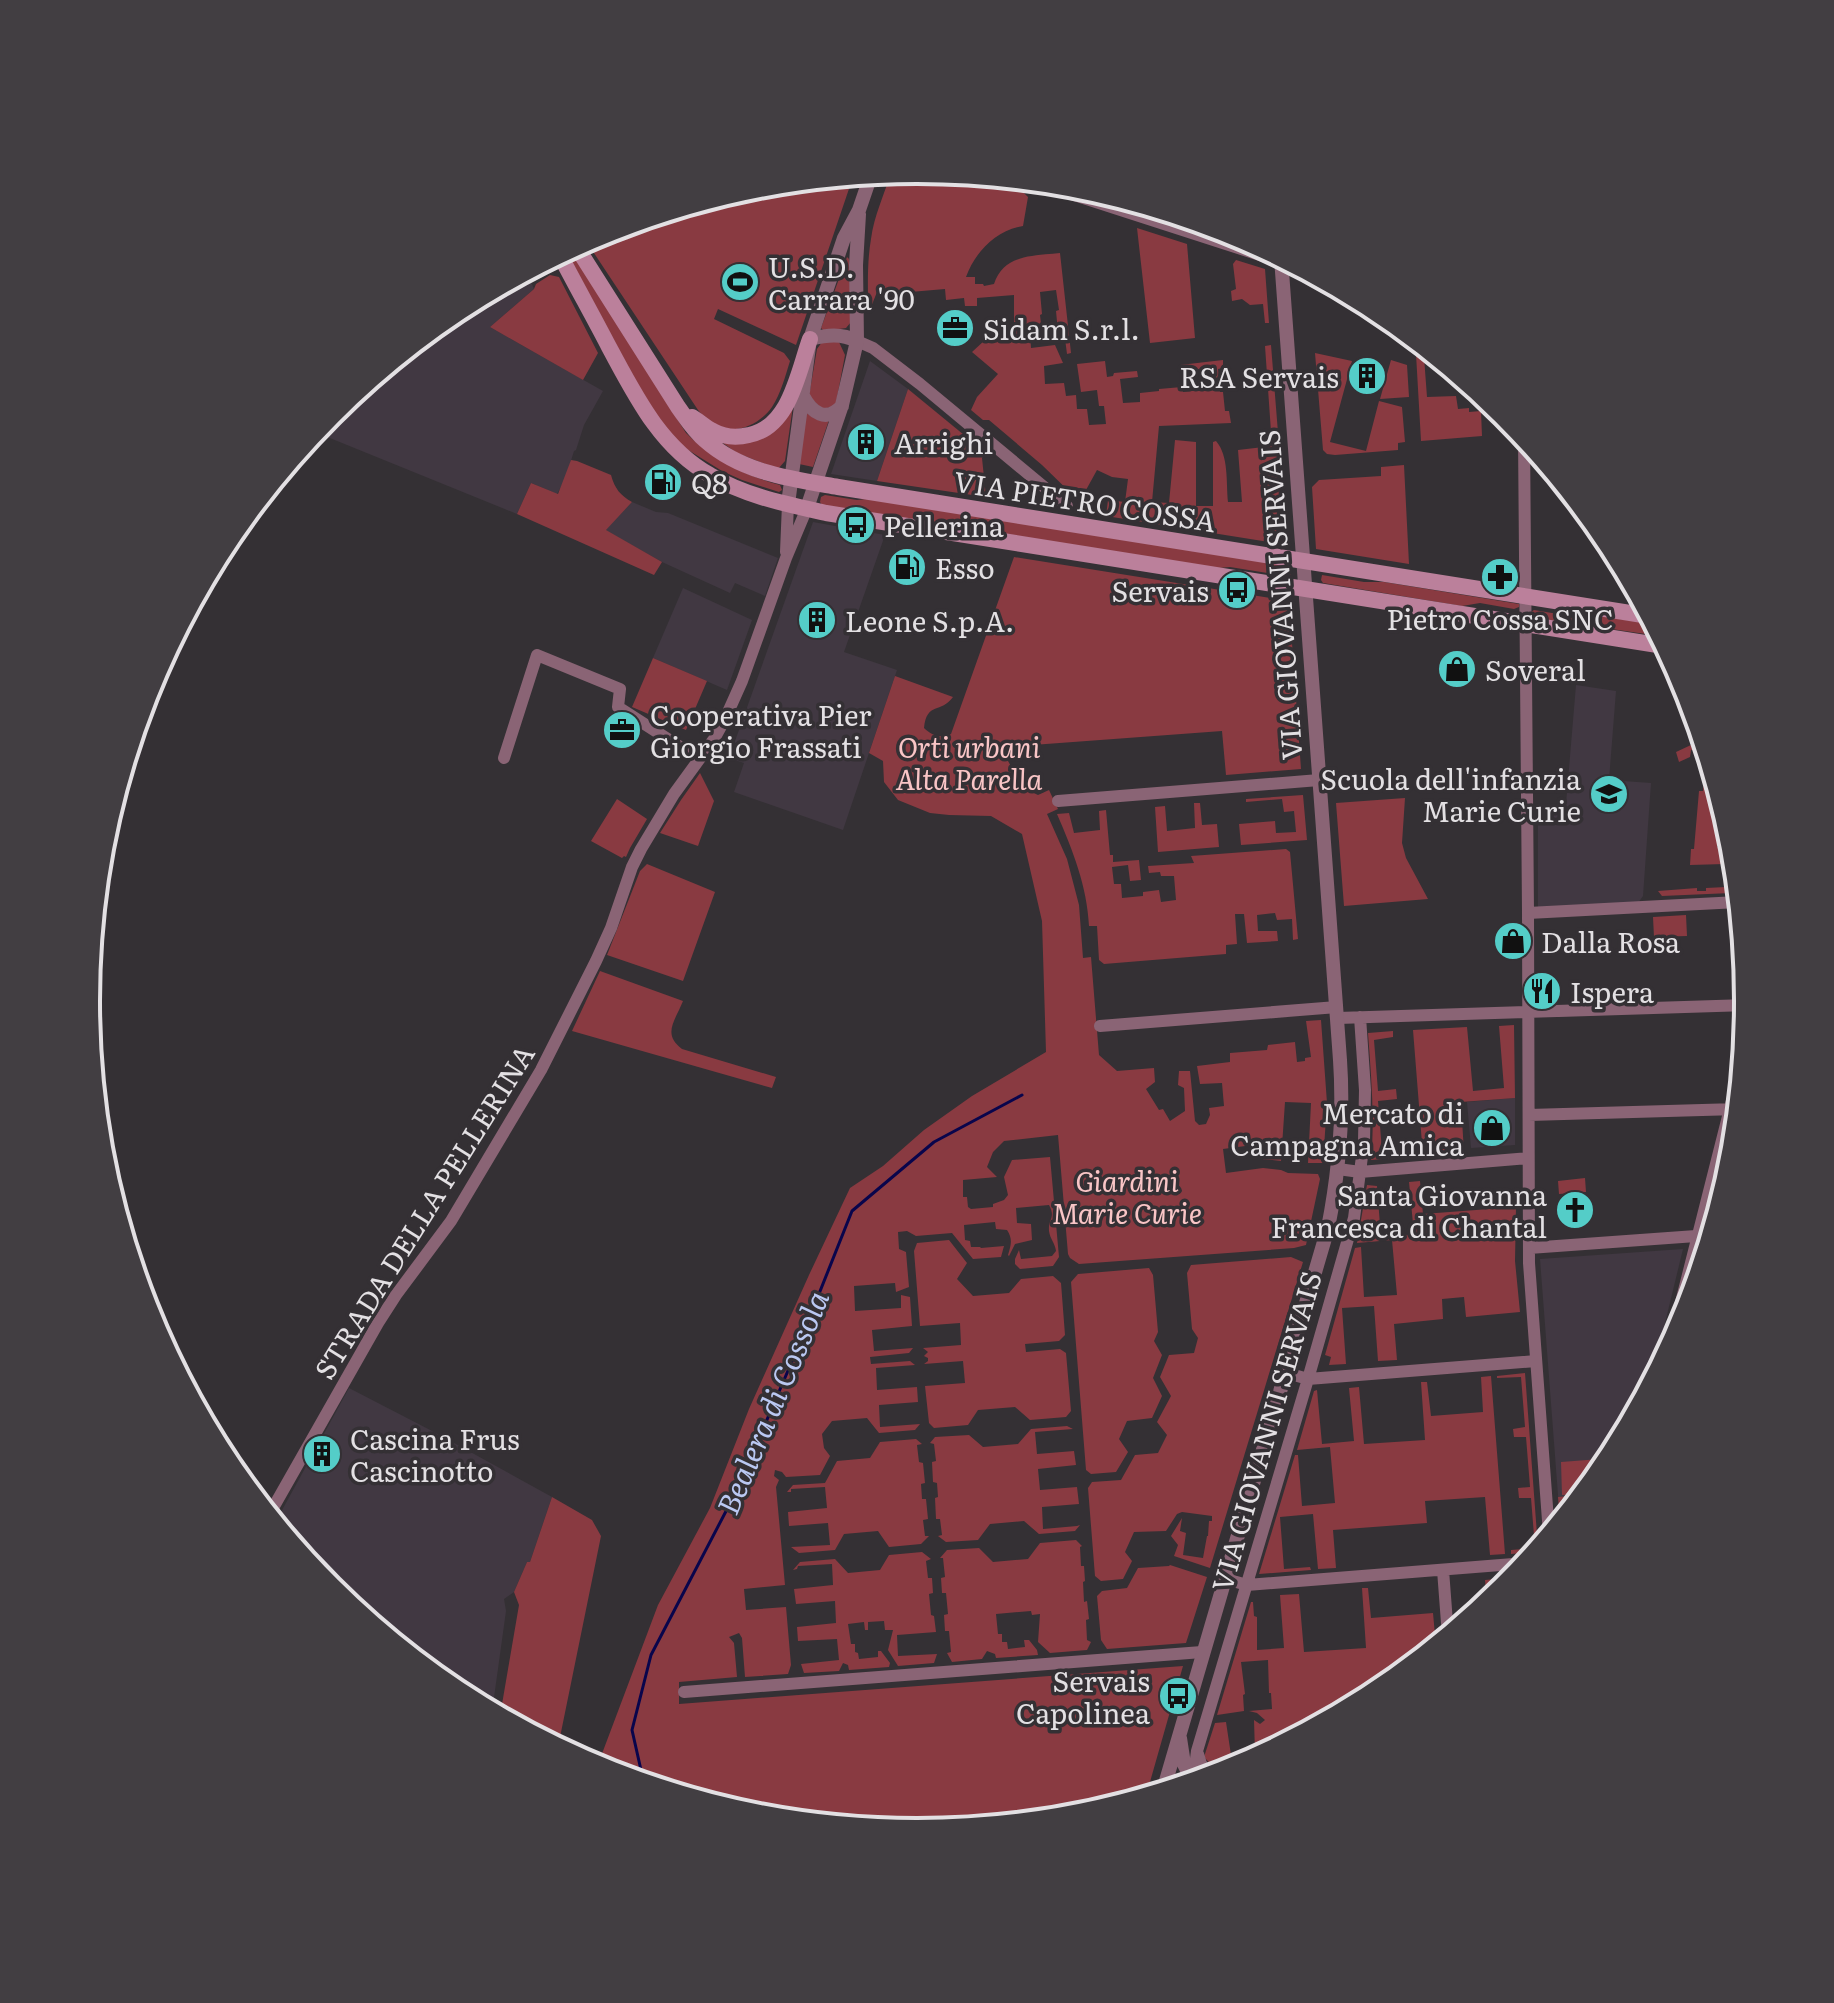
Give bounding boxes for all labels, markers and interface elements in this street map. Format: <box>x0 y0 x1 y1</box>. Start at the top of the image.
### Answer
place label: U.S.D. Carrara '90 <box>768 245 915 319</box>
sports icon: U.S.D. Carrara '90 <box>719 261 761 303</box>
office icon: Sidam S.r.l. <box>934 307 976 349</box>
place label: Sidam S.r.l. <box>983 307 1140 349</box>
place label: RSA Servais <box>1179 355 1339 397</box>
building icon: RSA Servais <box>1346 355 1388 397</box>
building icon: Arrighi <box>845 421 887 463</box>
place label: Arrighi <box>894 421 993 463</box>
street label: VIA GIOVANNI SERVAIS <box>1247 428 1311 762</box>
street label: VIA PIETRO COSSA <box>951 459 1219 542</box>
fuel station icon: Q8 <box>642 461 684 503</box>
place label: Q8 <box>691 461 728 503</box>
bus stop icon: Pellerina <box>835 504 877 546</box>
place label: Pellerina <box>884 504 1004 546</box>
fuel station icon: Esso <box>886 546 928 588</box>
place label: Esso <box>935 546 995 588</box>
pharmacy icon: Pietro Cossa SNC <box>1479 556 1521 598</box>
place label: Servais <box>1112 569 1209 611</box>
bus stop icon: Servais <box>1216 569 1258 611</box>
place label: Pietro Cossa SNC <box>1387 597 1613 639</box>
building icon: Leone S.p.A. <box>796 599 838 641</box>
place label: Leone S.p.A. <box>845 599 1014 641</box>
shop icon: Soveral <box>1436 648 1478 690</box>
place label: Soveral <box>1485 648 1586 690</box>
place label: Cooperativa Pier Giorgio Frassati <box>650 693 872 767</box>
office icon: Cooperativa Pier Giorgio Frassati <box>601 709 643 751</box>
park label: Orti urbani Alta Parella <box>896 725 1042 799</box>
place label: Scuola dell'infanzia Marie Curie <box>1320 757 1581 831</box>
school or university icon: Scuola dell'infanzia Marie Curie <box>1588 773 1630 815</box>
shop icon: Dalla Rosa <box>1492 920 1534 962</box>
place label: Dalla Rosa <box>1541 920 1680 962</box>
restaurant icon: Ispera <box>1521 970 1563 1012</box>
place label: Ispera <box>1570 970 1654 1012</box>
street label: STRADA DELLA PELLERINA <box>303 1035 544 1386</box>
place label: Mercato di Campagna Amica <box>1230 1091 1464 1165</box>
shop icon: Mercato di Campagna Amica <box>1471 1107 1513 1149</box>
park label: Giardini Marie Curie <box>1052 1159 1202 1233</box>
place label: Santa Giovanna Francesca di Chantal <box>1271 1173 1547 1247</box>
church icon: Santa Giovanna Francesca di Chantal <box>1554 1189 1596 1231</box>
street label: VIA GIOVANNI SERVAIS <box>1199 1266 1331 1596</box>
water label: Bealera di Cossola <box>704 1283 838 1521</box>
place label: Cascina Frus Cascinotto <box>350 1417 520 1491</box>
building icon: Cascina Frus Cascinotto <box>301 1433 343 1475</box>
place label: Servais Capolinea <box>1016 1659 1150 1733</box>
bus stop icon: Servais Capolinea <box>1157 1675 1199 1717</box>

